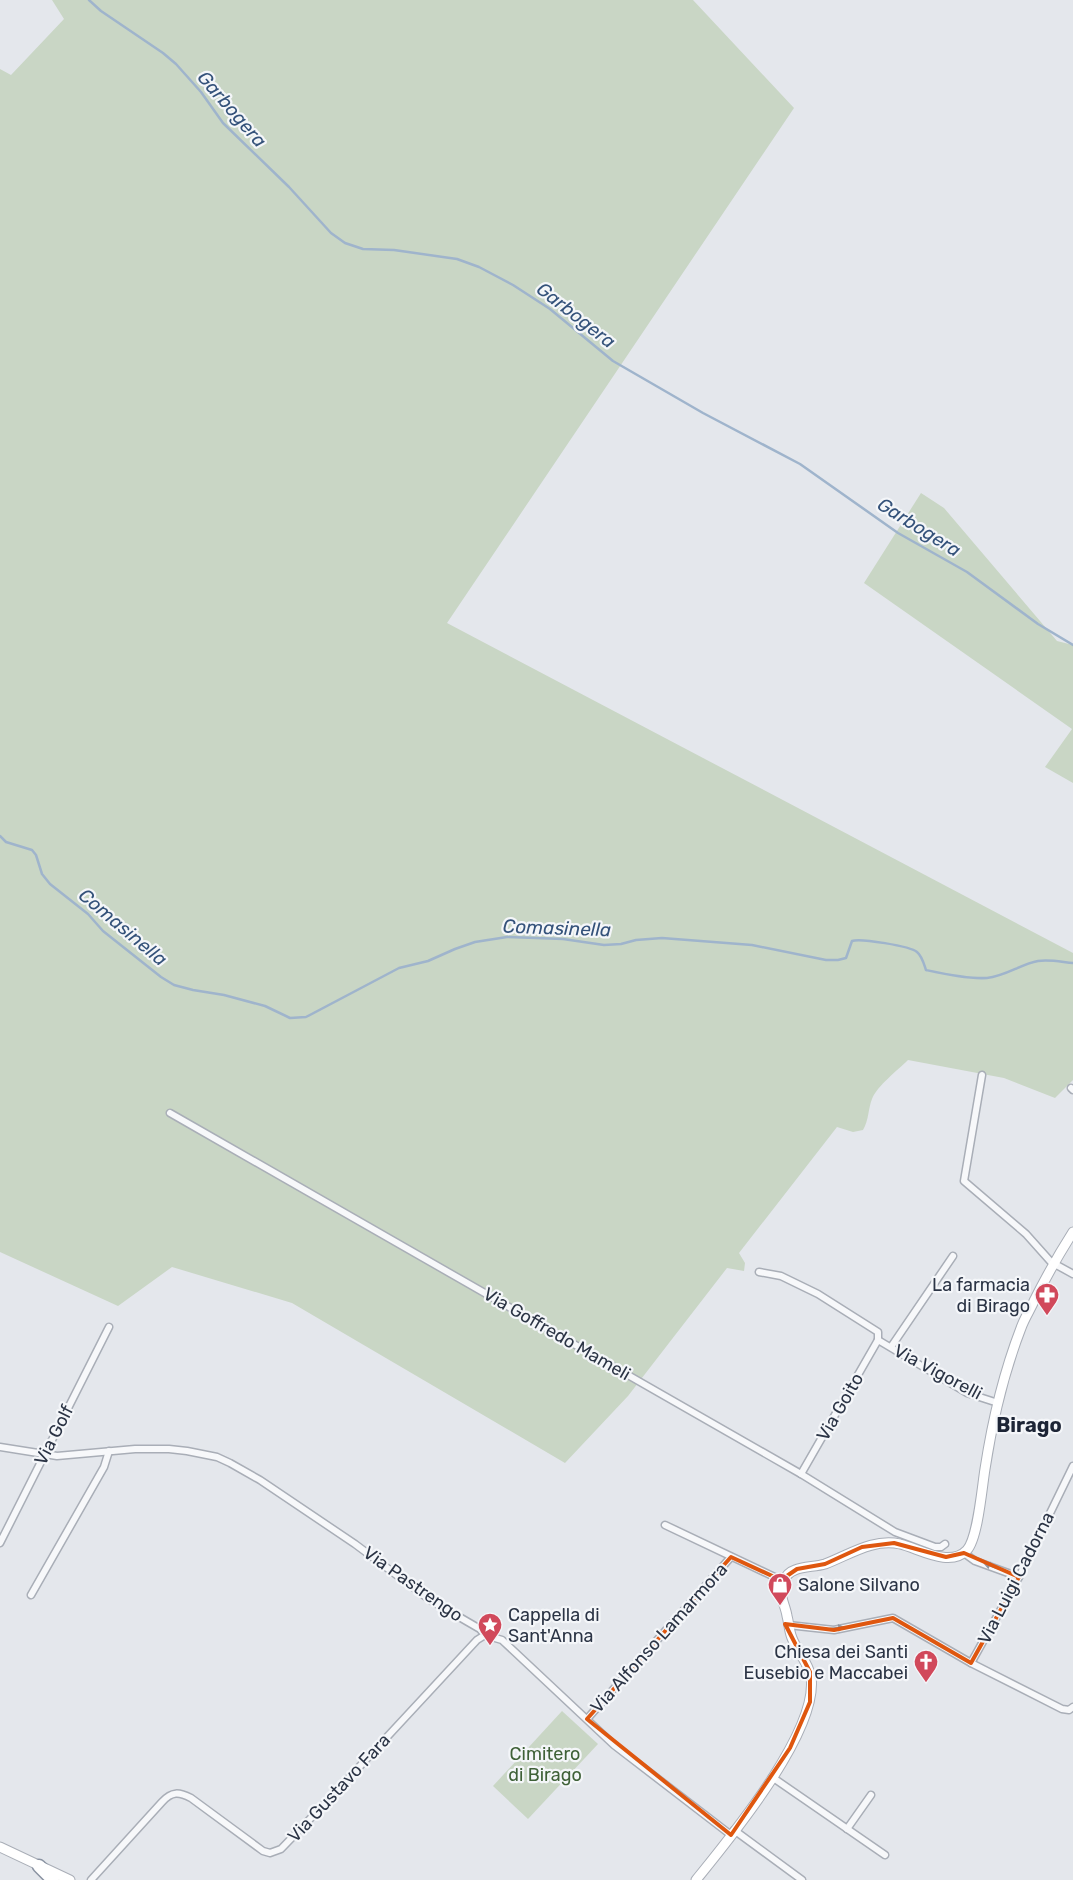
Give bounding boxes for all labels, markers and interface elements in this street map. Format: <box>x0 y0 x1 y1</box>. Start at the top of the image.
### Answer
water label: Garbogera <box>193 66 271 152</box>
water label: Garbogera <box>532 277 620 353</box>
water label: Garbogera <box>873 492 965 562</box>
water label: Comasinella <box>74 883 172 971</box>
water label: Comasinella <box>502 915 612 941</box>
place label: La farmacia di Birago <box>932 1274 1030 1317</box>
pharmacy icon: La farmacia di Birago <box>1034 1282 1060 1316</box>
street label: Via Goffredo Mameli <box>479 1283 635 1385</box>
street label: Via Vigorelli <box>890 1340 986 1404</box>
street label: Via Goito <box>812 1369 868 1445</box>
street label: Via Golf <box>30 1401 78 1469</box>
district label: Birago <box>996 1413 1062 1437</box>
street label: Via Luigi Cadorna <box>973 1508 1059 1648</box>
street label: Via Pastrengo <box>359 1542 467 1626</box>
street label: Via Alfonso Lamarmora <box>586 1559 732 1717</box>
one-way arrow <box>983 1562 998 1569</box>
shop icon: Salone Silvano <box>767 1572 793 1606</box>
place label: Salone Silvano <box>798 1574 920 1596</box>
place label: Cappella di Sant'Anna <box>508 1604 600 1647</box>
place icon: Cappella di Sant'Anna <box>477 1612 503 1646</box>
one-way arrow <box>829 1624 845 1632</box>
place label: Chiesa dei Santi Eusebio e Maccabei <box>744 1641 908 1684</box>
church icon: Chiesa dei Santi Eusebio e Maccabei <box>913 1649 939 1683</box>
street label: Via Gustavo Fara <box>283 1729 395 1847</box>
park label: Cimitero di Birago <box>508 1743 582 1786</box>

